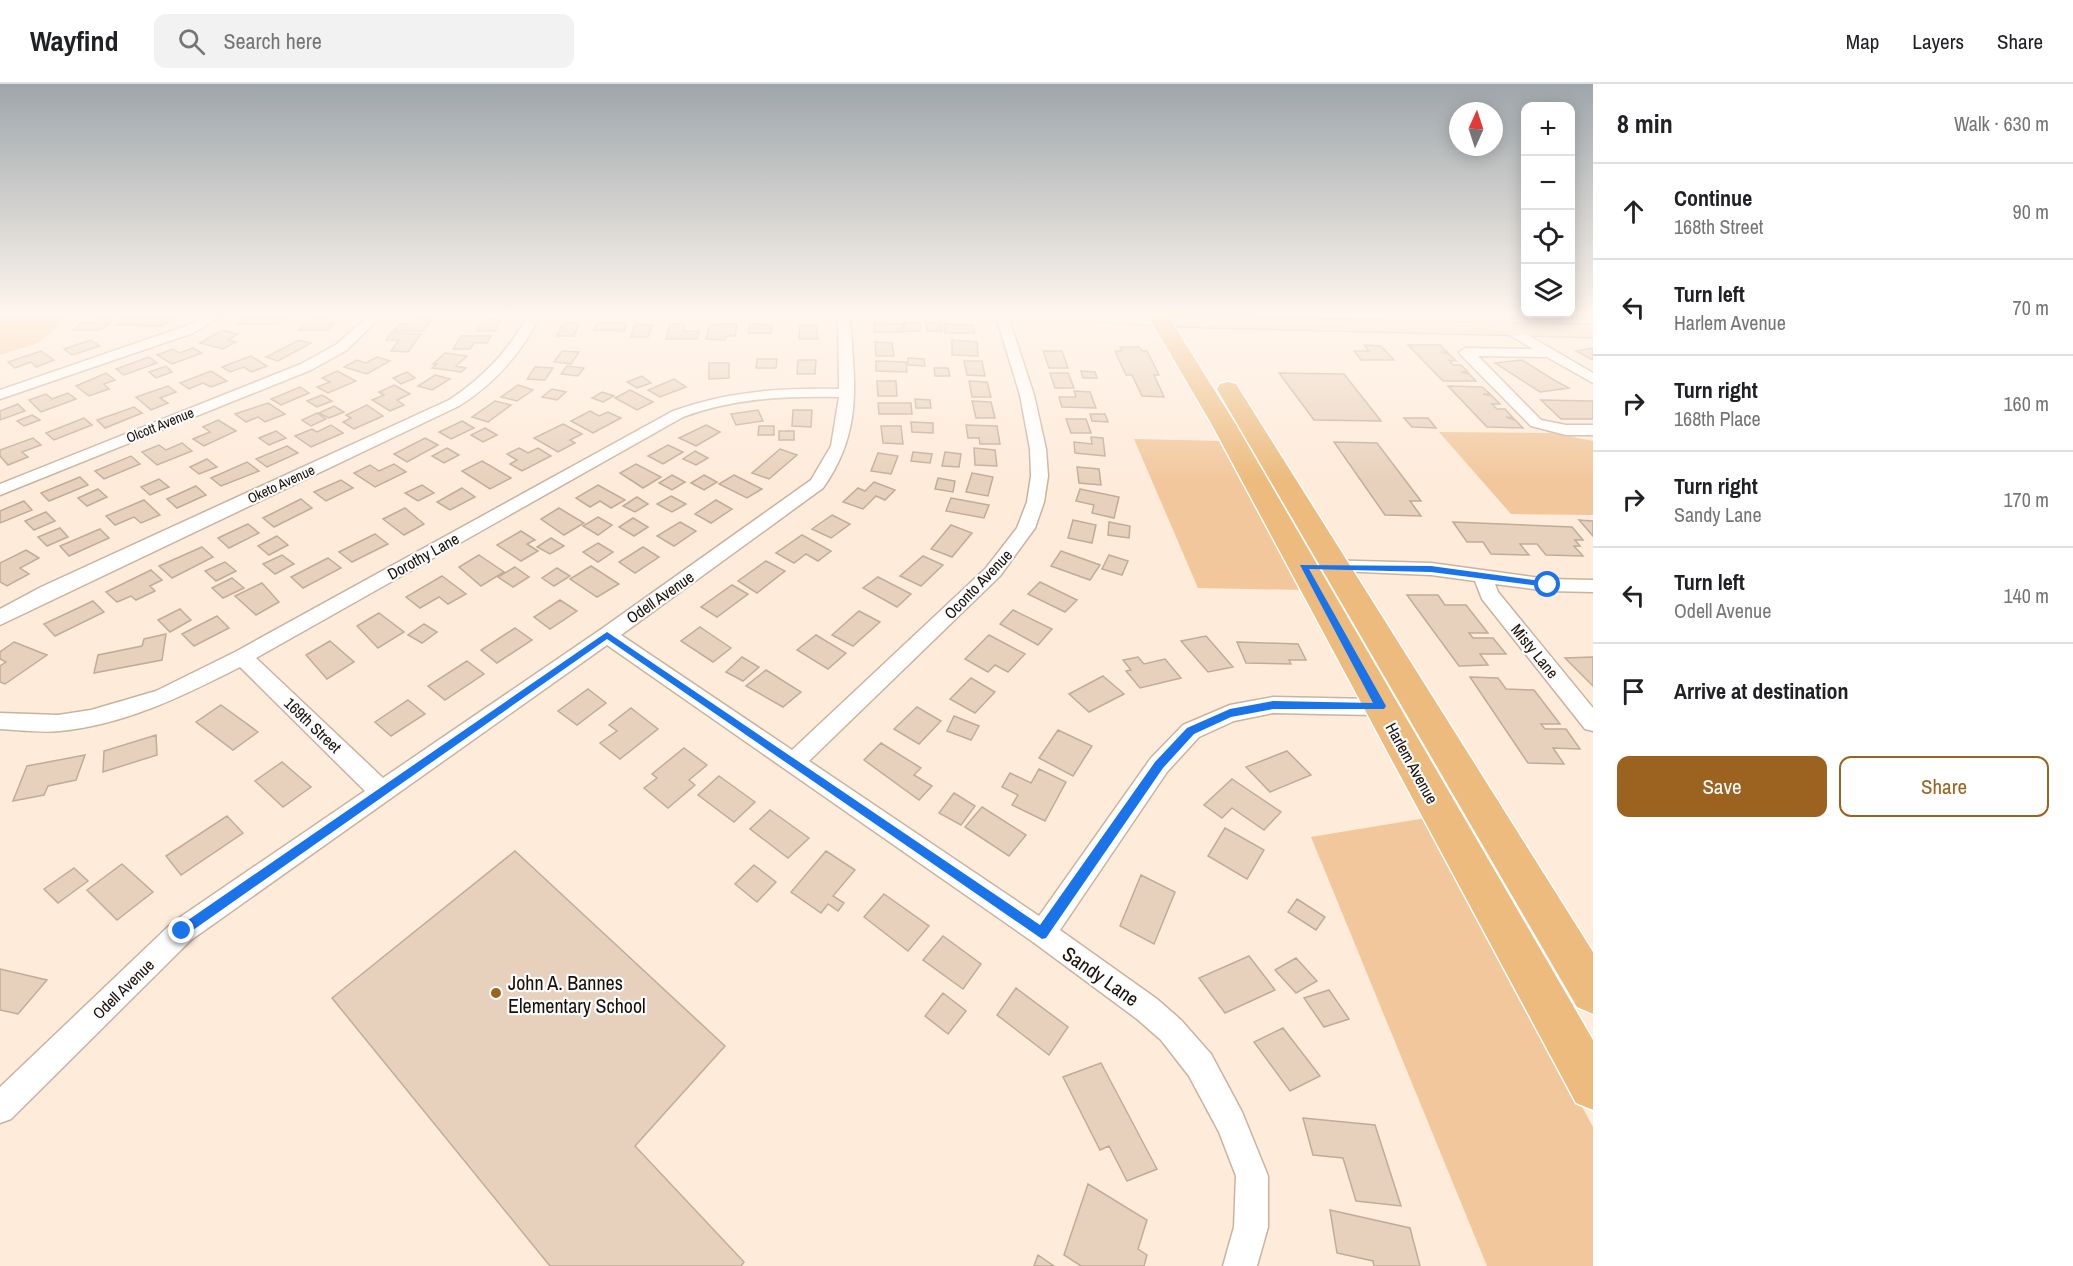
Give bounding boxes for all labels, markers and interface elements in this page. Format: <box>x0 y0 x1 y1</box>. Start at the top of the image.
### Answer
search box <box>154 14 574 68</box>
text: Wayfind <box>30 22 118 60</box>
icon: search <box>175 25 208 58</box>
text: Search here <box>223 26 322 56</box>
text: Map <box>1846 27 1879 56</box>
text: Layers <box>1912 27 1964 56</box>
text: Share <box>1997 27 2043 56</box>
north arrow <box>1449 102 1503 156</box>
map controls <box>1521 102 1575 318</box>
button: + <box>1521 102 1575 156</box>
text: 8 min <box>1617 106 1673 141</box>
text: Walk · 630 m <box>1954 110 2049 137</box>
button: − <box>1521 156 1575 210</box>
text: Continue <box>1674 183 1752 213</box>
icon: ahead <box>1617 195 1650 228</box>
text: 90 m <box>2013 198 2049 225</box>
button: locate <box>1521 210 1575 264</box>
text: 168th Street <box>1674 213 1763 240</box>
button: layers <box>1521 264 1575 318</box>
text: Turn left <box>1674 279 1745 309</box>
icon: left <box>1617 291 1650 324</box>
text: 70 m <box>2013 294 2049 321</box>
text: Harlem Avenue <box>1674 309 1786 336</box>
text: Turn right <box>1674 375 1758 405</box>
icon: right <box>1617 387 1650 420</box>
text: 160 m <box>2003 390 2049 417</box>
street label: Olcott Avenue <box>124 403 196 447</box>
text: 168th Place <box>1674 405 1761 432</box>
street label: Oketo Avenue <box>245 461 317 507</box>
text: Turn right <box>1674 471 1758 501</box>
icon: right <box>1617 483 1650 516</box>
text: 170 m <box>2003 486 2049 513</box>
text: Sandy Lane <box>1674 501 1762 528</box>
street label: Dorothy Lane <box>383 527 463 585</box>
street label: Oconto Avenue <box>939 544 1017 624</box>
street label: Odell Avenue <box>622 566 698 628</box>
text: Turn left <box>1674 567 1745 597</box>
route start <box>1534 571 1560 597</box>
icon: left <box>1617 579 1650 612</box>
text: 140 m <box>2003 582 2049 609</box>
text: Odell Avenue <box>1674 597 1771 624</box>
street label: Misty Lane <box>1506 619 1564 683</box>
icon: arrive <box>1617 675 1650 708</box>
text: Arrive at destination <box>1674 676 1848 706</box>
street label: 169th Street <box>280 692 347 758</box>
street label: Harlem Avenue <box>1381 719 1443 807</box>
button: Save <box>1617 756 1827 817</box>
button: Share <box>1839 756 2049 817</box>
route end <box>168 917 194 943</box>
street label: Sandy Lane <box>1057 940 1145 1012</box>
street label: Odell Avenue <box>87 954 159 1024</box>
place label: John A. Bannes Elementary School <box>508 969 646 1019</box>
marker: John A. Bannes Elementary School <box>489 986 503 1000</box>

